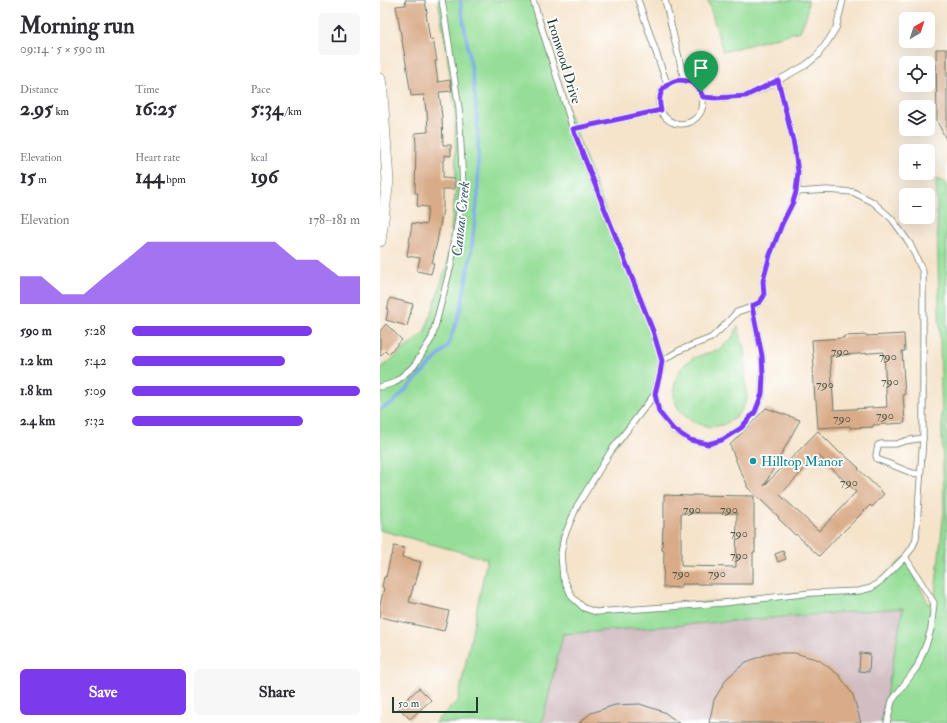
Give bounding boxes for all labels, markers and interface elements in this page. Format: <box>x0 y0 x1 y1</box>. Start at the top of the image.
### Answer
text: Morning run <box>20 12 135 40</box>
north arrow <box>899 12 935 48</box>
map controls <box>899 12 935 224</box>
button: share <box>318 13 360 55</box>
street label: Ironwood Drive <box>543 16 585 106</box>
text: 09:14 · 5 × 590 m <box>20 41 105 57</box>
pin <box>684 51 718 92</box>
button: locate <box>899 56 935 92</box>
icon: arrive <box>690 57 712 79</box>
text: Distance <box>20 83 58 96</box>
text: Time <box>135 83 159 96</box>
text: Pace <box>251 83 270 96</box>
text: 2.95 <box>20 96 53 121</box>
text: 16:25 <box>135 96 176 121</box>
text: 5:34 <box>251 96 283 121</box>
button: layers <box>899 100 935 136</box>
text: km <box>53 105 69 118</box>
text: /km <box>283 105 302 118</box>
button: + <box>899 144 935 180</box>
text: Elevation <box>20 151 62 164</box>
text: Heart rate <box>135 151 180 164</box>
text: kcal <box>251 151 268 164</box>
text: 15 <box>20 164 36 189</box>
text: 144 <box>135 164 164 189</box>
text: 196 <box>251 164 278 189</box>
text: m <box>36 173 47 186</box>
text: bpm <box>164 173 186 186</box>
water label: Canoas Creek <box>448 180 474 258</box>
button: − <box>899 188 935 224</box>
text: Elevation <box>20 212 70 228</box>
text: 178–181 m <box>309 212 360 228</box>
text: 590 m <box>20 323 52 339</box>
text: 5:28 <box>84 323 106 339</box>
house number: 790 <box>831 344 849 359</box>
house number: 790 <box>879 349 897 364</box>
text: 1.2 km <box>20 353 53 369</box>
text: 5:42 <box>84 353 107 369</box>
house number: 790 <box>881 374 899 389</box>
house number: 790 <box>816 377 834 392</box>
text: 1.8 km <box>20 383 52 399</box>
text: 5:09 <box>84 383 106 399</box>
house number: 790 <box>876 408 894 423</box>
house number: 790 <box>833 411 851 426</box>
text: 2.4 km <box>20 413 55 429</box>
text: 5:32 <box>84 413 105 429</box>
place label: Hilltop Manor <box>761 453 844 471</box>
marker: Hilltop Manor <box>748 456 758 466</box>
house number: 790 <box>840 475 858 490</box>
house number: 790 <box>683 502 701 517</box>
house number: 790 <box>720 502 738 517</box>
house number: 790 <box>730 526 748 541</box>
house number: 790 <box>730 548 748 563</box>
house number: 790 <box>672 566 690 581</box>
house number: 790 <box>708 566 726 581</box>
button: Save <box>20 669 186 715</box>
button: Share <box>194 669 360 715</box>
scale bar <box>392 695 478 714</box>
text: 50 m <box>398 697 419 710</box>

